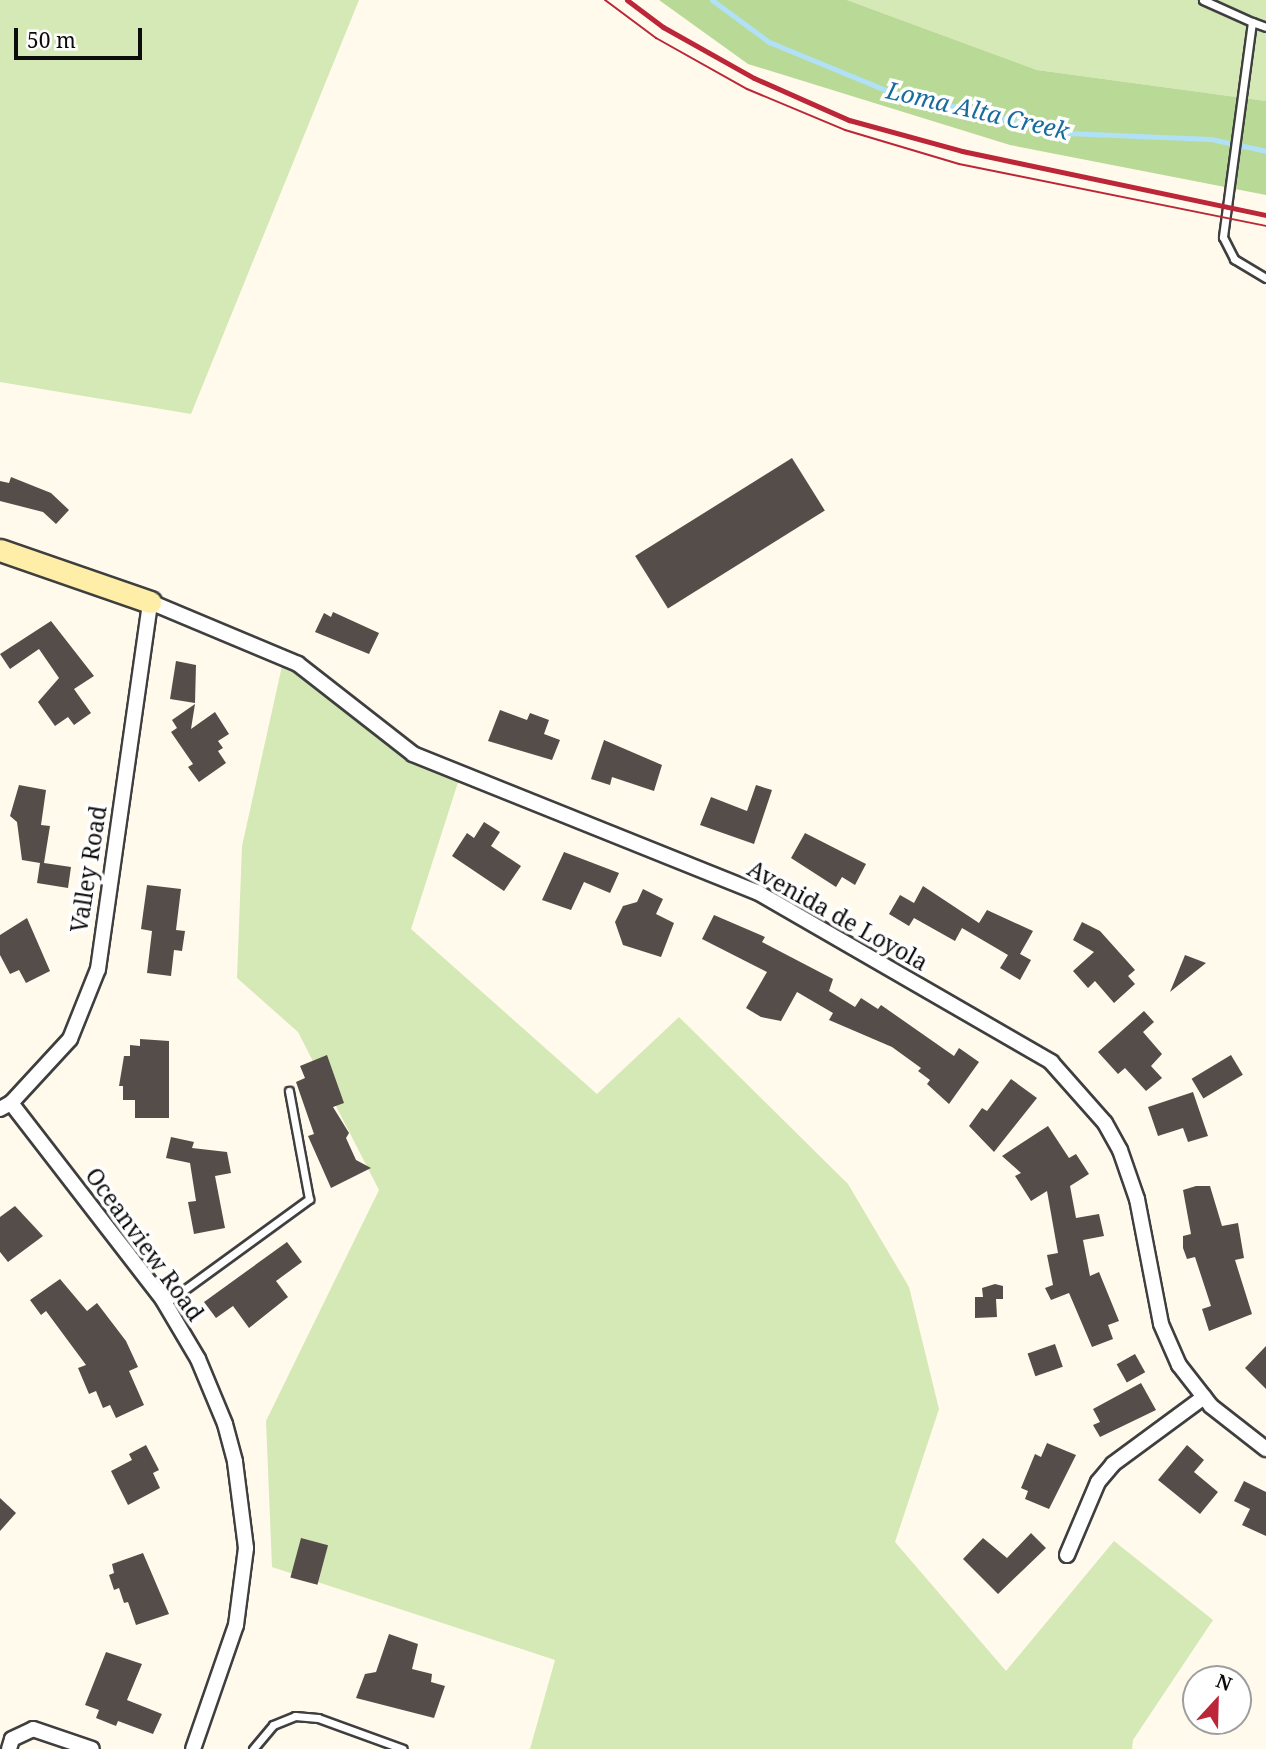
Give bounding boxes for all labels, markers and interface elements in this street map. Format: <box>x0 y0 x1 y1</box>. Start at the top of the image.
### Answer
scale bar <box>18 14 145 58</box>
text: 50 m <box>27 26 76 54</box>
water label: Loma Alta Creek <box>884 75 1072 145</box>
street label: Valley Road <box>64 804 112 934</box>
street label: Avenida de Loyola <box>743 854 933 976</box>
street label: Oceanview Road <box>80 1162 210 1326</box>
north arrow <box>1182 1665 1252 1735</box>
text: N <box>1212 1668 1236 1697</box>

